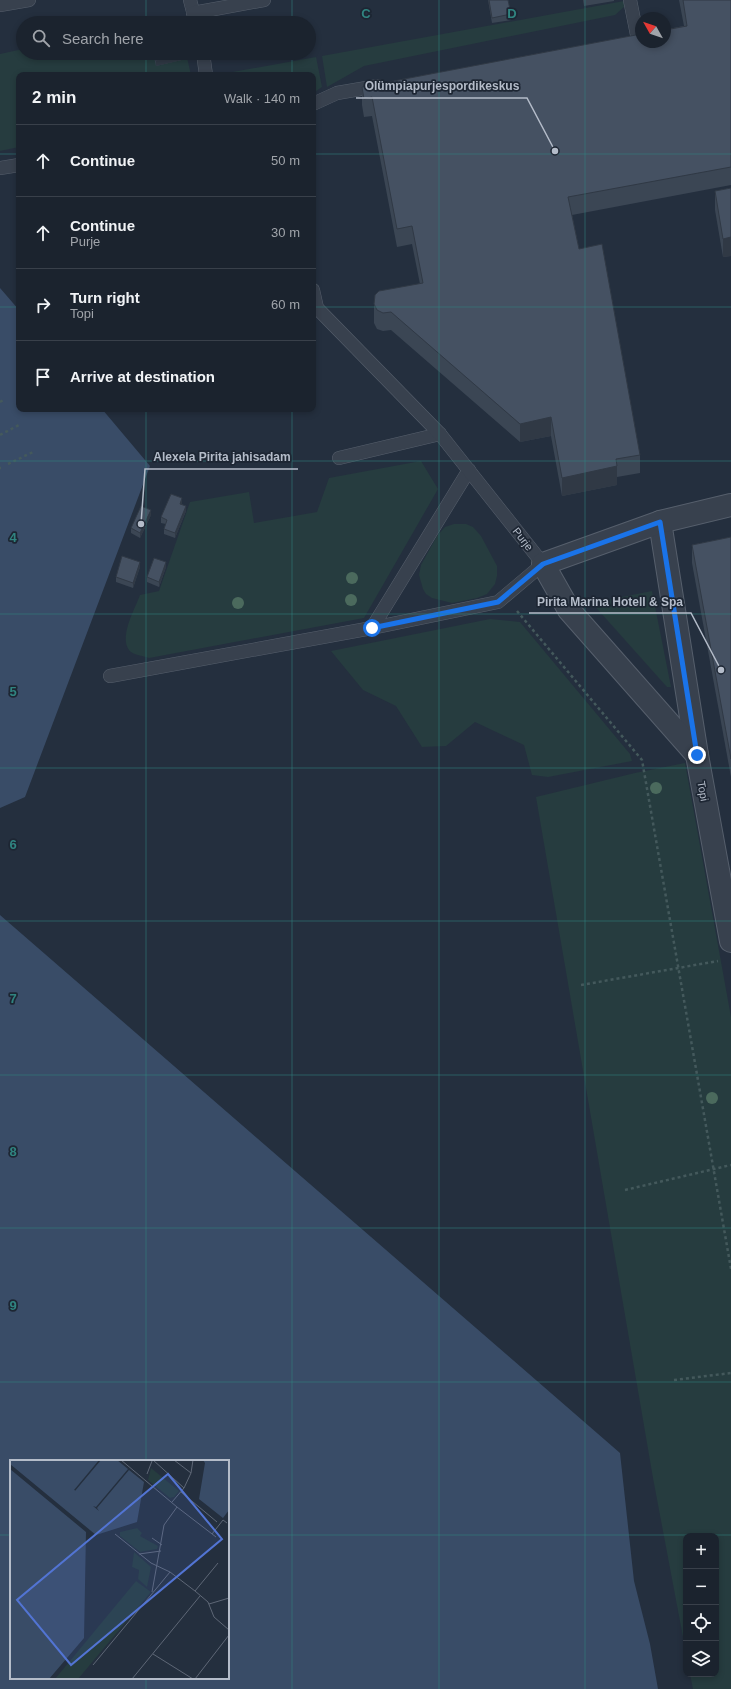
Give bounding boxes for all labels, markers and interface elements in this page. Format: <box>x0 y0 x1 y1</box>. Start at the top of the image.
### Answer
text: C <box>361 6 371 21</box>
text: D <box>507 6 517 21</box>
north arrow <box>635 12 671 48</box>
search box <box>16 16 316 60</box>
icon: search <box>30 27 52 49</box>
text: Search here <box>62 30 144 47</box>
callout: Olümpiapurjespordikeskus <box>356 74 527 98</box>
text: Olümpiapurjespordikeskus <box>365 79 520 93</box>
text: 2 min <box>32 88 76 107</box>
text: Walk · 140 m <box>224 91 300 106</box>
icon: ahead <box>32 150 54 172</box>
text: Continue <box>70 152 135 169</box>
text: 50 m <box>271 153 300 168</box>
text: Continue <box>70 217 135 234</box>
icon: ahead <box>32 222 54 244</box>
text: 30 m <box>271 225 300 240</box>
text: Purje <box>70 234 100 249</box>
text: Turn right <box>70 289 140 306</box>
icon: right <box>32 294 54 316</box>
text: 60 m <box>271 297 300 312</box>
text: Topi <box>70 306 94 321</box>
icon: arrive <box>32 366 54 388</box>
text: Arrive at destination <box>70 368 215 385</box>
callout: Alexela Pirita jahisadam <box>145 445 298 469</box>
text: Alexela Pirita jahisadam <box>153 450 291 464</box>
street label: Purje <box>510 525 536 553</box>
text: 4 <box>9 530 17 545</box>
callout: Pirita Marina Hotell & Spa <box>529 589 691 613</box>
text: Pirita Marina Hotell & Spa <box>537 595 683 609</box>
route start <box>363 619 381 637</box>
text: 5 <box>9 684 17 699</box>
route end <box>688 746 706 764</box>
street label: Topi <box>695 780 711 802</box>
text: 6 <box>9 837 17 852</box>
text: 7 <box>9 991 17 1006</box>
text: 8 <box>9 1144 17 1159</box>
text: 9 <box>9 1298 17 1313</box>
inset map <box>10 1460 229 1679</box>
map controls <box>683 1533 719 1677</box>
button: + <box>683 1533 719 1569</box>
button: − <box>683 1569 719 1605</box>
button: locate <box>683 1605 719 1641</box>
button: layers <box>683 1641 719 1677</box>

